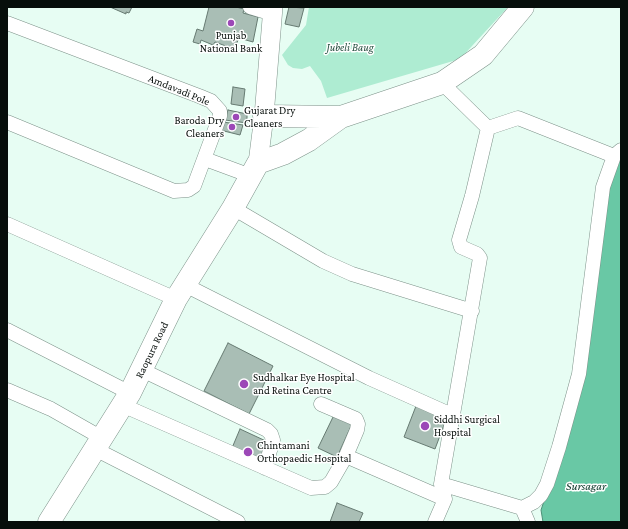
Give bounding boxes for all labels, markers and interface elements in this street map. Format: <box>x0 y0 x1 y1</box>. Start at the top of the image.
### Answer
marker: Punjab National Bank <box>226 18 236 28</box>
place label: Punjab National Bank <box>200 29 262 55</box>
park label: Jubeli Baug <box>326 41 374 55</box>
street label: Amdavadi Pole <box>146 72 212 108</box>
place label: Gujarat Dry Cleaners <box>244 104 295 130</box>
marker: Gujarat Dry Cleaners <box>231 112 241 122</box>
place label: Baroda Dry Cleaners <box>174 114 224 140</box>
marker: Baroda Dry Cleaners <box>227 122 237 132</box>
street label: Raopura Road <box>133 320 171 380</box>
place label: Sudhalkar Eye Hospital and Retina Centre <box>253 371 355 397</box>
marker: Sudhalkar Eye Hospital and Retina Centre <box>238 378 250 390</box>
place label: Siddhi Surgical Hospital <box>434 413 500 439</box>
marker: Siddhi Surgical Hospital <box>419 420 431 432</box>
place label: Chintamani Orthopaedic Hospital <box>257 439 351 465</box>
marker: Chintamani Orthopaedic Hospital <box>242 446 254 458</box>
water label: Sursagar <box>566 479 606 493</box>

